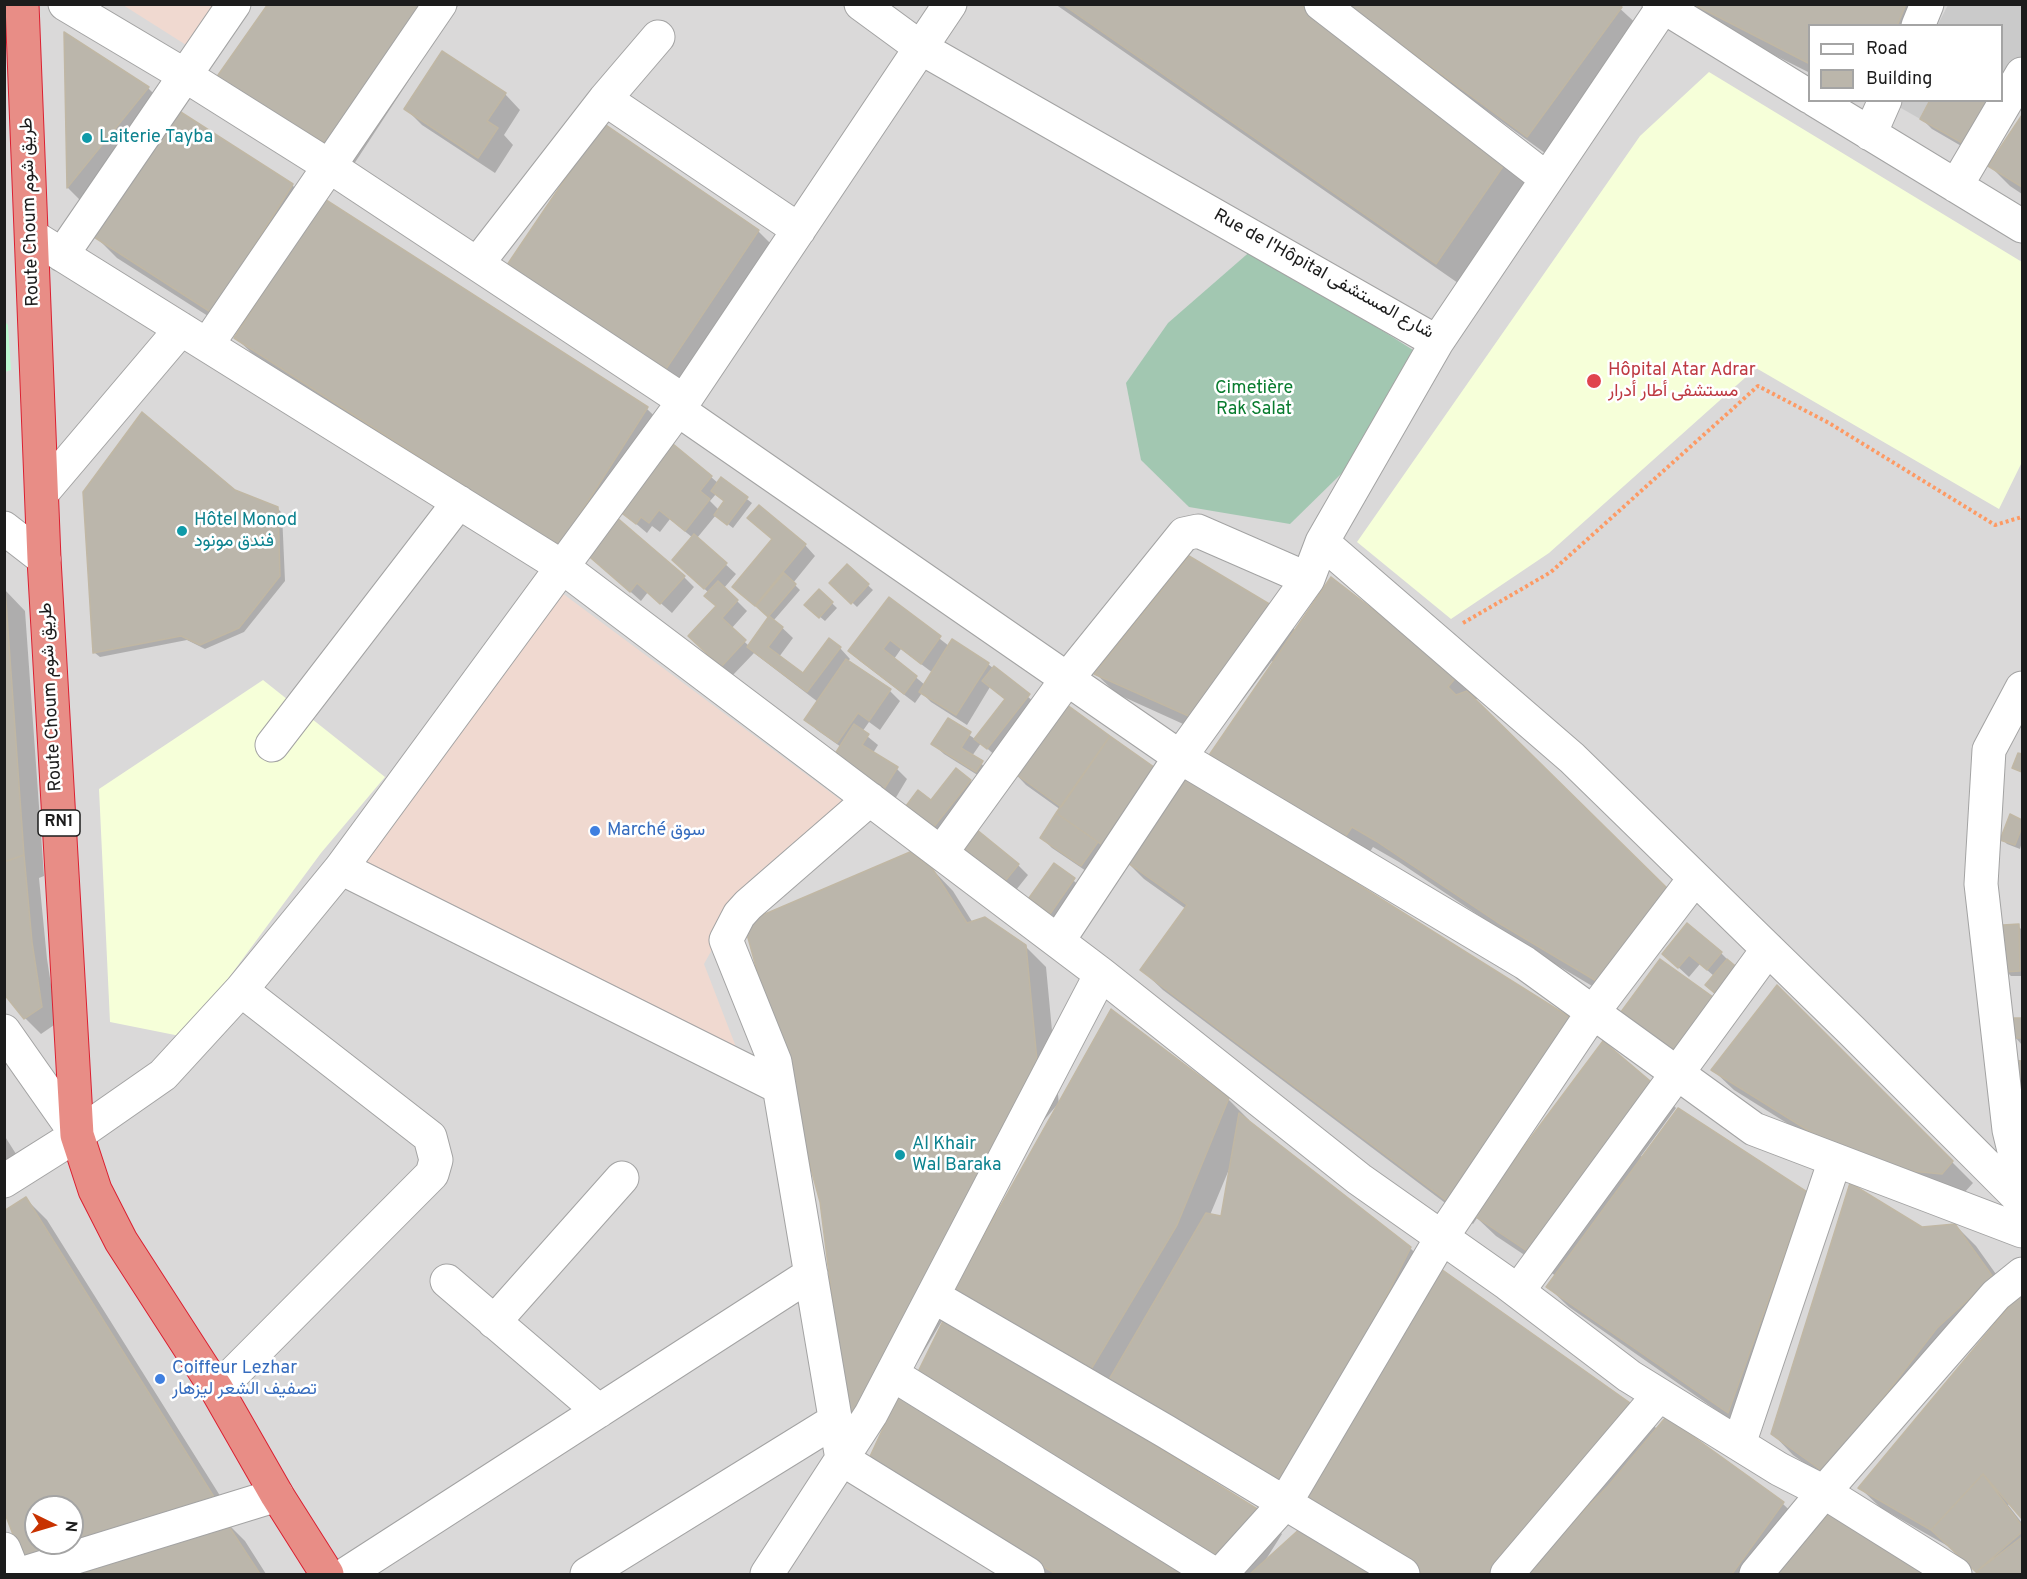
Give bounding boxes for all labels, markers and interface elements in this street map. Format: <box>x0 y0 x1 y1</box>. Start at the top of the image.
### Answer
legend <box>1808 24 2003 102</box>
text: Road <box>1866 38 1908 61</box>
text: Building <box>1866 68 1932 91</box>
street label: Route Choum طريق شوم <box>17 117 45 307</box>
place label: Laiterie Tayba <box>99 127 213 149</box>
marker: Laiterie Tayba <box>80 131 94 145</box>
street label: Rue de l'Hôpital شارع المستشفى <box>1209 205 1437 345</box>
place label: Hôpital Atar Adrar مستشفى أطار أدرار <box>1608 360 1756 403</box>
marker: Hôpital Atar Adrar مستشفى أطار أدرار <box>1585 372 1603 390</box>
park label: Cimetière Rak Salat <box>1215 378 1293 420</box>
place label: Hôtel Monod فندق مونود <box>194 510 297 552</box>
marker: Hôtel Monod فندق مونود <box>175 524 189 538</box>
street label: Route Choum طريق شوم <box>36 602 68 792</box>
road number: RN1 <box>38 810 80 836</box>
place label: Marché سوق <box>607 820 705 842</box>
marker: Marché سوق <box>588 824 602 838</box>
place label: Al Khair Wal Baraka <box>912 1134 1001 1176</box>
marker: Al Khair Wal Baraka <box>893 1148 907 1162</box>
place label: Coiffeur Lezhar تصفيف الشعر ليزهار <box>172 1358 317 1400</box>
marker: Coiffeur Lezhar تصفيف الشعر ليزهار <box>153 1372 167 1386</box>
north arrow <box>24 1495 84 1555</box>
text: N <box>59 1520 80 1533</box>

